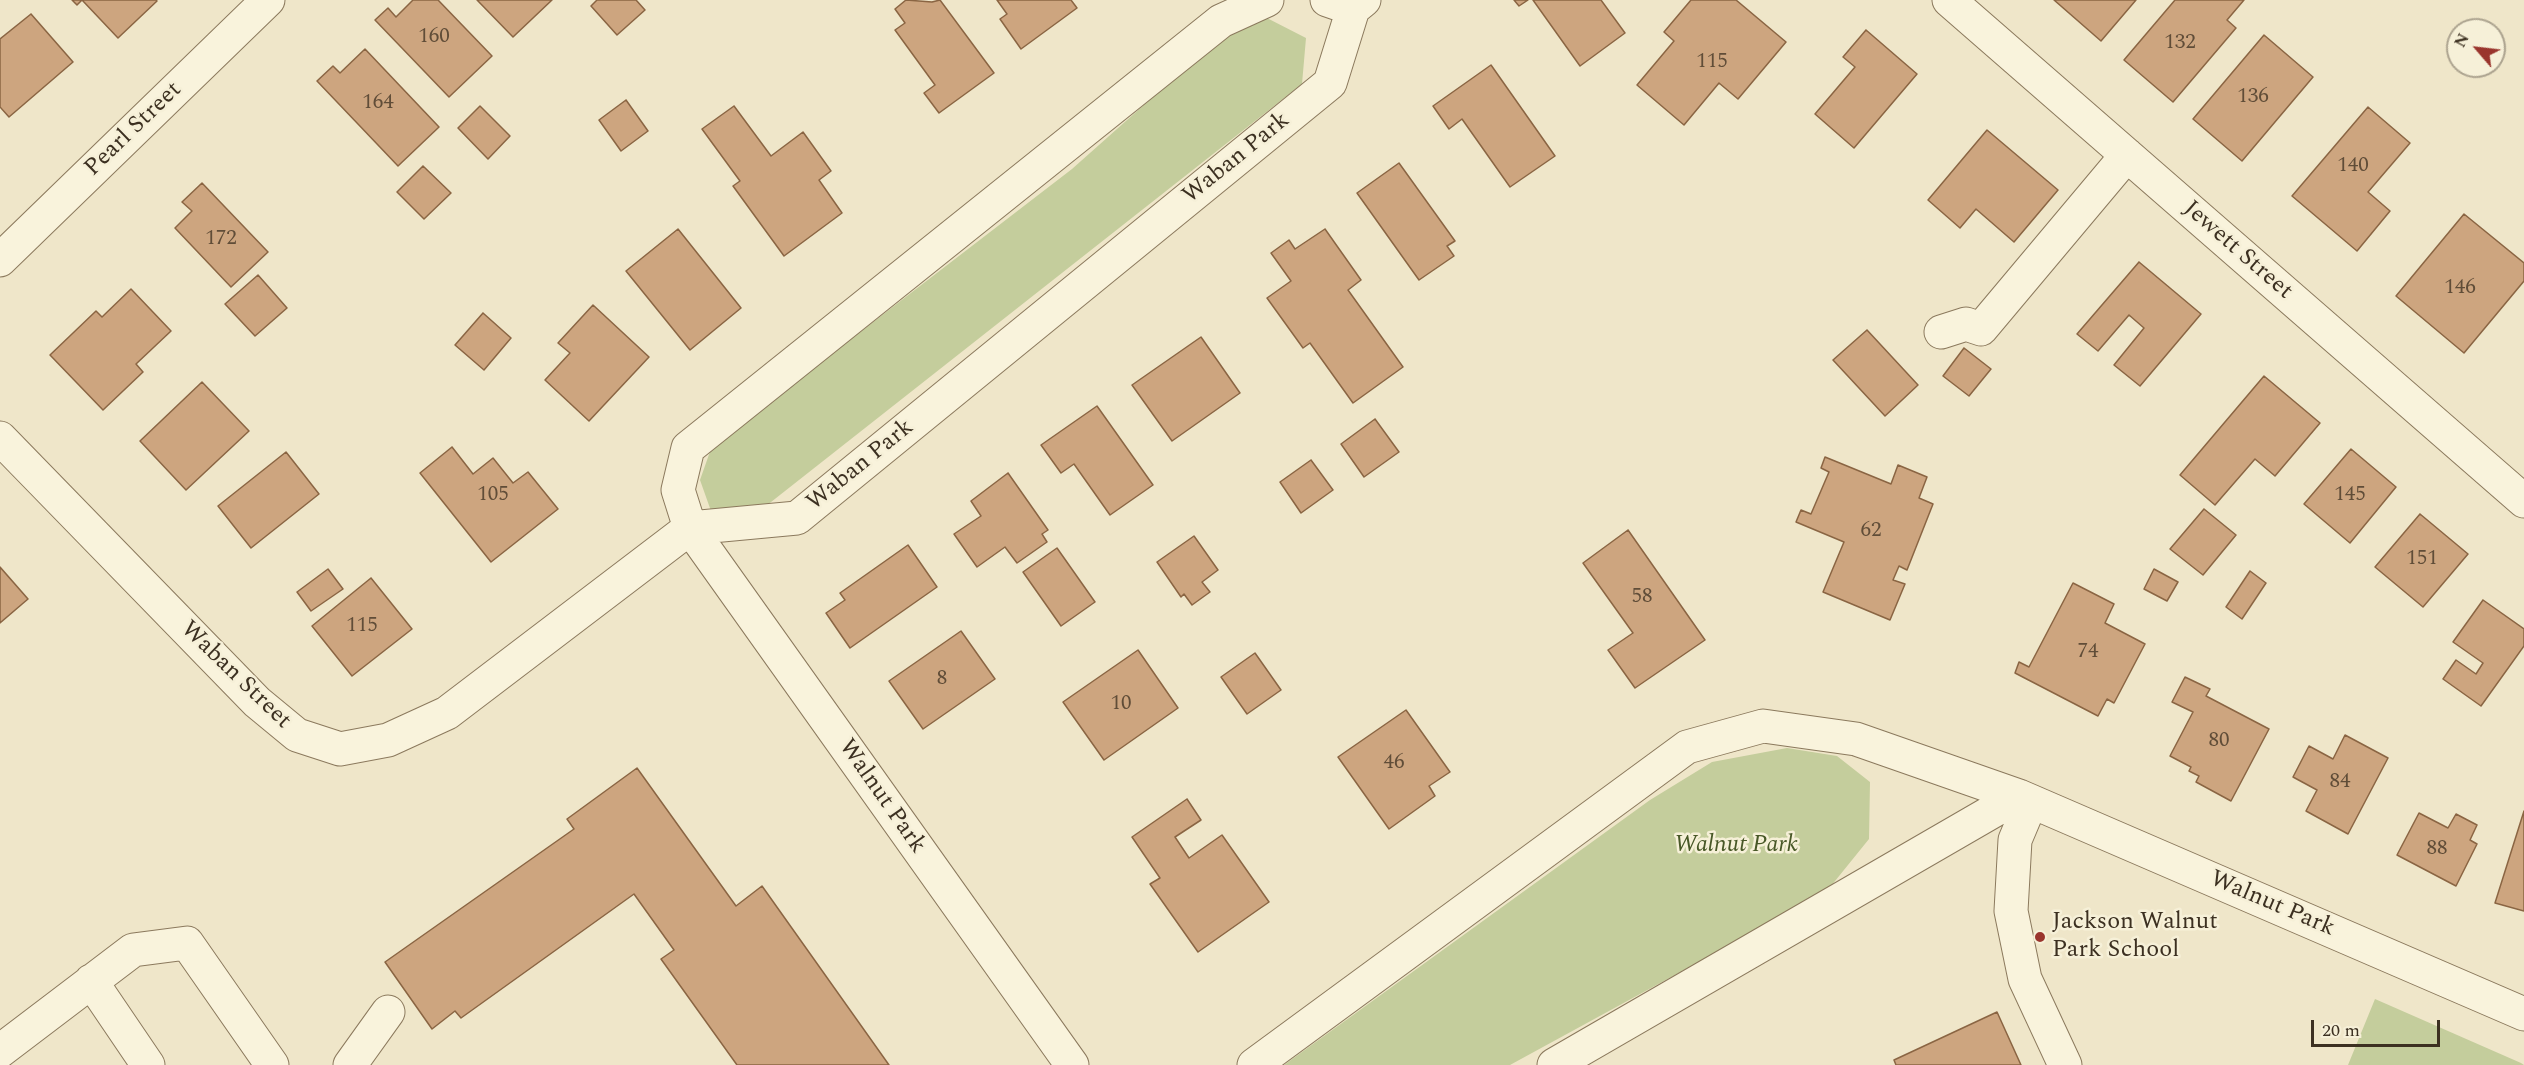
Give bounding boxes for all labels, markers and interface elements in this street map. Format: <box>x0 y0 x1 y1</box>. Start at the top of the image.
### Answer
north arrow <box>2446 18 2506 78</box>
house number: 160 <box>418 25 450 51</box>
text: N <box>2448 29 2476 52</box>
house number: 132 <box>2164 31 2196 57</box>
house number: 115 <box>1696 50 1728 76</box>
street label: Pearl Street <box>79 77 189 183</box>
house number: 136 <box>2237 85 2269 111</box>
house number: 164 <box>362 91 394 117</box>
street label: Waban Park <box>1178 107 1296 211</box>
house number: 140 <box>2337 154 2369 180</box>
street label: Jewett Street <box>2176 195 2298 307</box>
house number: 172 <box>205 227 237 253</box>
house number: 146 <box>2444 276 2476 302</box>
street label: Waban Park <box>802 414 920 518</box>
house number: 105 <box>477 483 509 509</box>
house number: 145 <box>2334 483 2366 509</box>
house number: 62 <box>1861 519 1881 545</box>
house number: 151 <box>2406 547 2438 573</box>
house number: 58 <box>1632 585 1652 611</box>
house number: 115 <box>346 614 378 640</box>
street label: Waban Street <box>174 616 296 736</box>
house number: 74 <box>2078 640 2098 666</box>
house number: 8 <box>937 667 947 693</box>
house number: 10 <box>1111 692 1131 718</box>
house number: 80 <box>2209 729 2229 755</box>
street label: Walnut Park <box>831 734 931 860</box>
house number: 46 <box>1384 751 1404 777</box>
house number: 84 <box>2330 770 2350 796</box>
park label: Walnut Park <box>1674 832 1798 860</box>
house number: 88 <box>2427 837 2447 863</box>
street label: Walnut Park <box>2205 866 2339 944</box>
place label: Jackson Walnut Park School <box>2052 909 2218 965</box>
marker: Jackson Walnut Park School <box>2033 930 2047 944</box>
scale bar <box>2314 1008 2443 1046</box>
text: 20 m <box>2322 1017 2360 1044</box>

